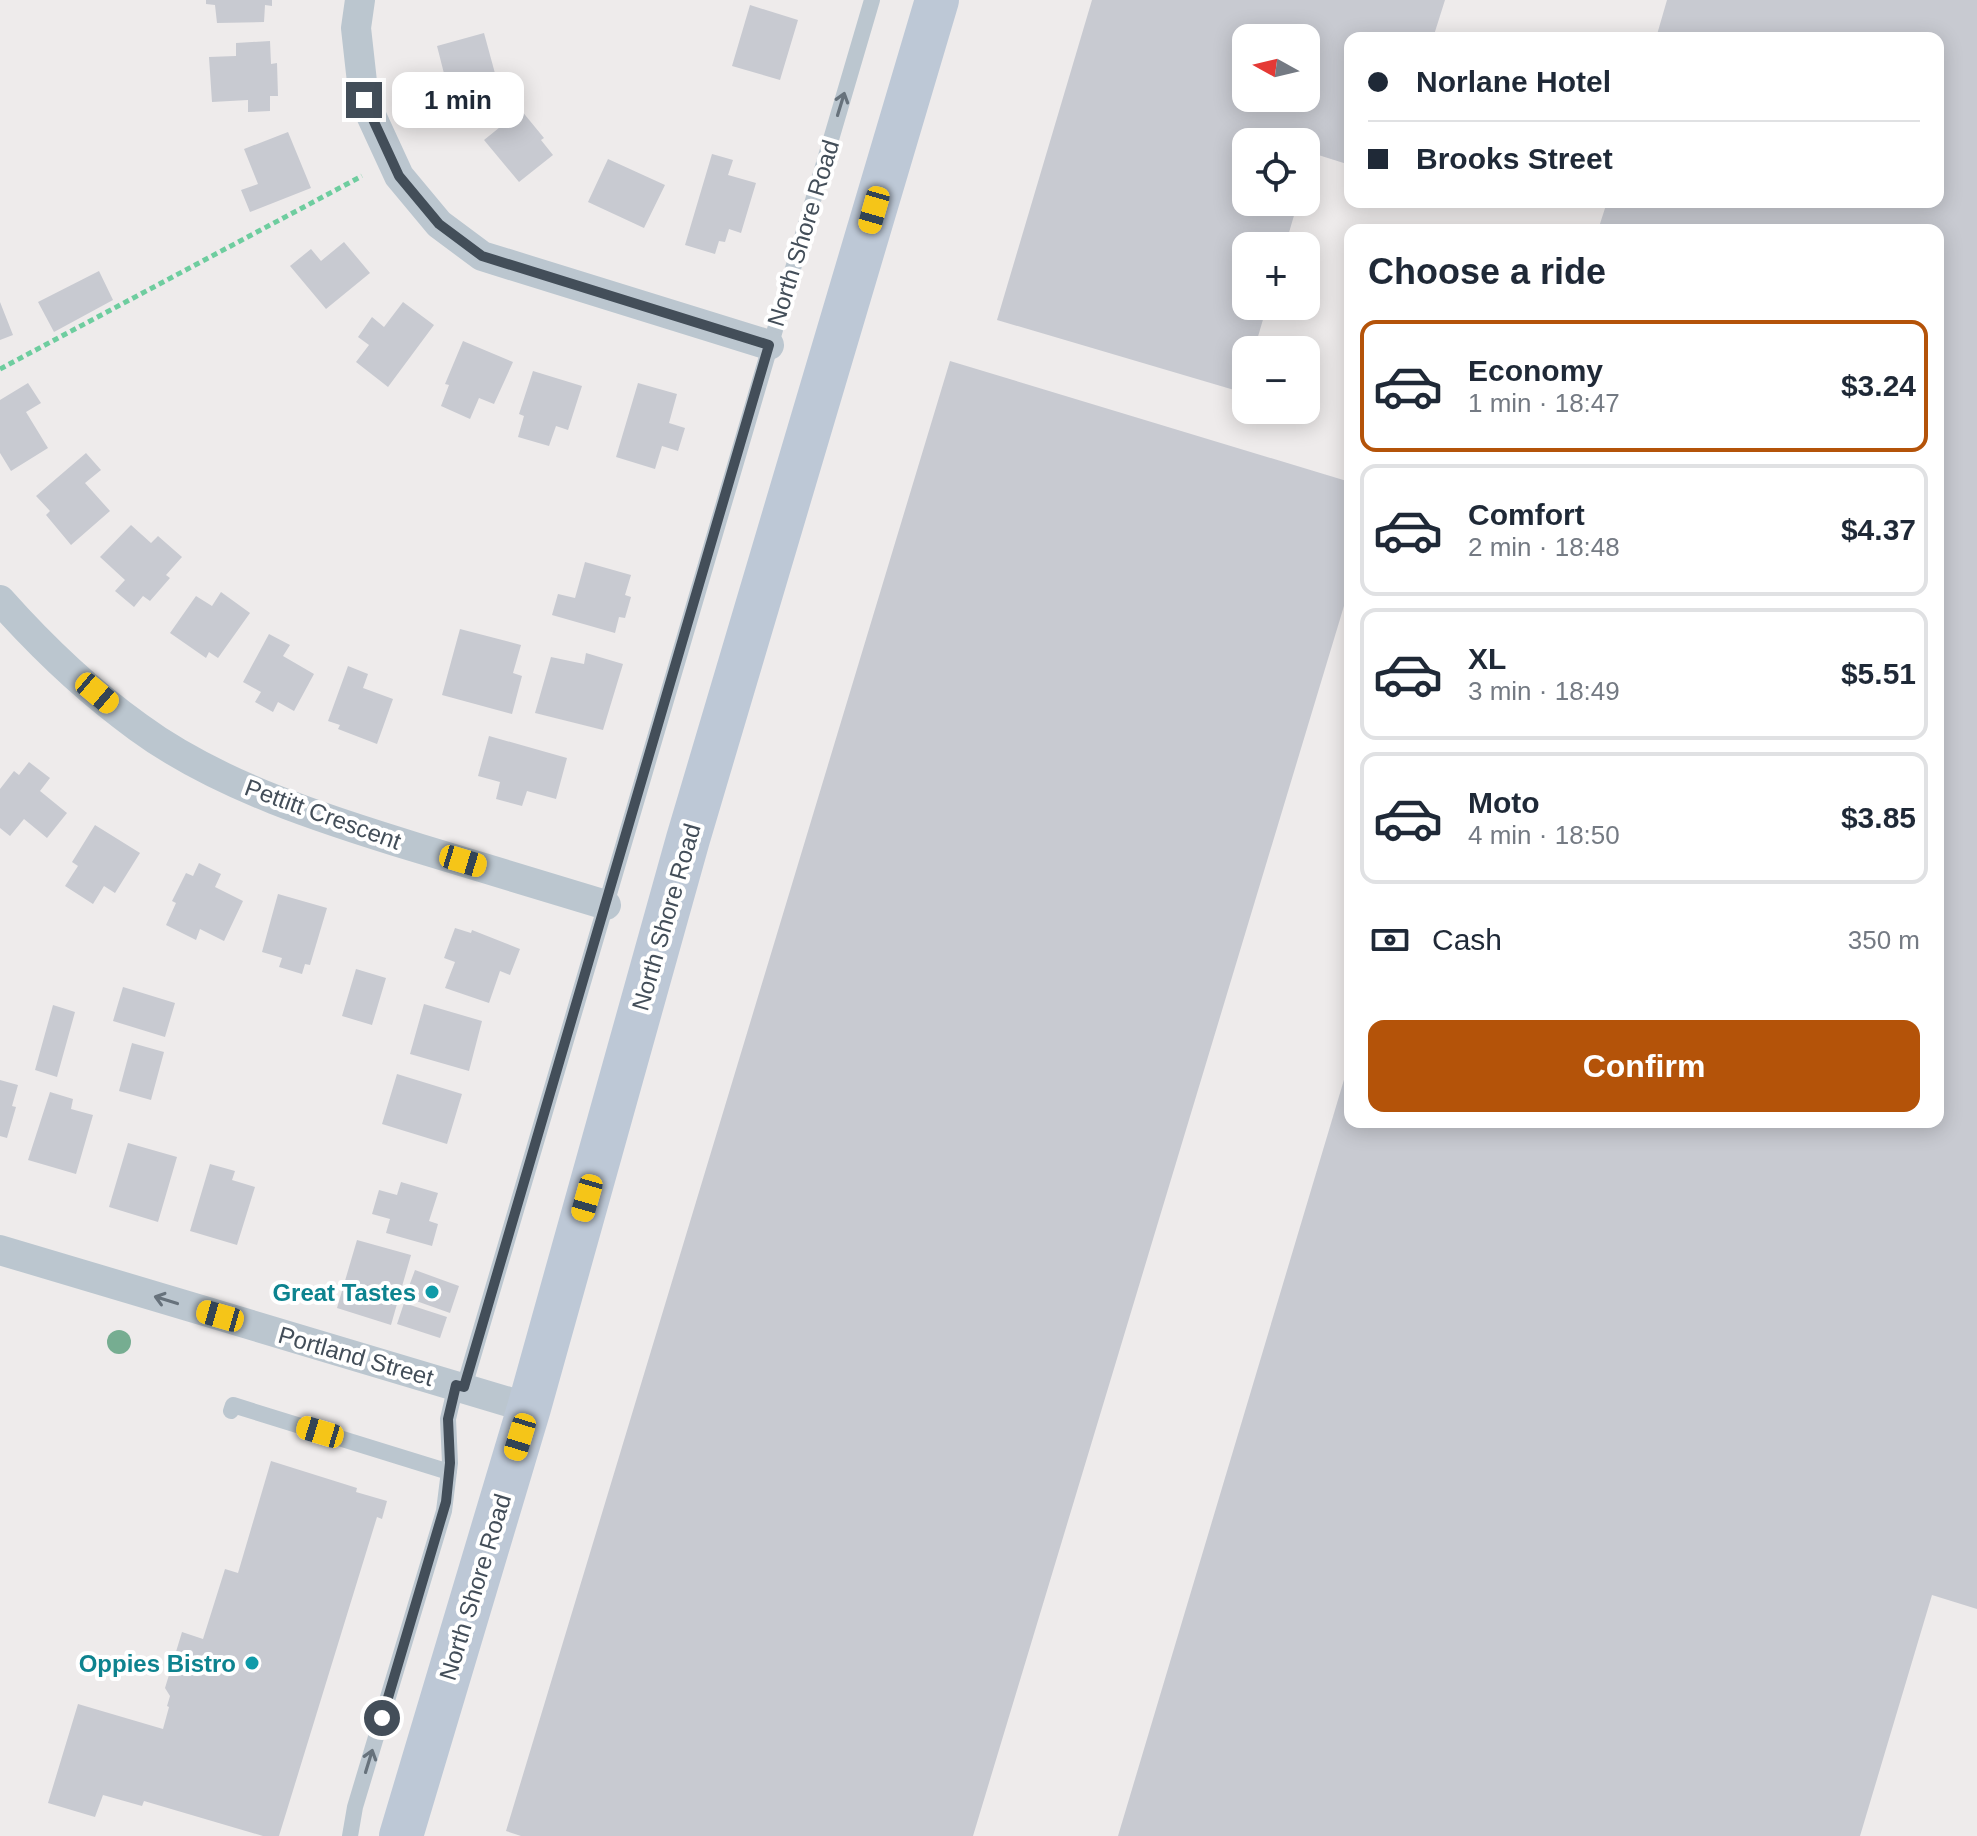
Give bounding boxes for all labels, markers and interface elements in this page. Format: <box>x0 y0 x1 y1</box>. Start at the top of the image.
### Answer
north arrow <box>1232 24 1320 112</box>
map controls <box>1232 24 1320 424</box>
text: Norlane Hotel <box>1416 65 1611 98</box>
callout: 1 min <box>392 72 524 128</box>
route end <box>346 82 382 118</box>
text: 1 min <box>424 85 492 115</box>
one-way arrow <box>834 91 849 117</box>
button: locate <box>1232 128 1320 216</box>
street label: North Shore Road <box>762 137 844 329</box>
text: Brooks Street <box>1416 142 1613 175</box>
car <box>856 184 892 236</box>
button: + <box>1232 232 1320 320</box>
text: Choose a ride <box>1368 251 1606 292</box>
button: − <box>1232 336 1320 424</box>
icon: car <box>1372 350 1444 422</box>
text: Economy <box>1468 354 1603 387</box>
text: $3.24 <box>1841 369 1916 402</box>
text: 1 min · 18:47 <box>1468 388 1620 418</box>
icon: car <box>1372 494 1444 566</box>
text: Comfort <box>1468 498 1585 531</box>
text: $4.37 <box>1841 513 1916 546</box>
text: 2 min · 18:48 <box>1468 532 1620 562</box>
icon: car <box>1372 638 1444 710</box>
text: XL <box>1468 642 1506 675</box>
text: $5.51 <box>1841 657 1916 690</box>
car <box>71 668 123 718</box>
text: 3 min · 18:49 <box>1468 676 1620 706</box>
street label: Pettitt Crescent <box>241 773 405 855</box>
icon: car <box>1372 782 1444 854</box>
text: Moto <box>1468 786 1540 819</box>
text: $3.85 <box>1841 801 1916 834</box>
street label: North Shore Road <box>626 820 706 1014</box>
text: 4 min · 18:50 <box>1468 820 1620 850</box>
car <box>437 843 489 879</box>
icon: cash <box>1368 918 1412 962</box>
text: Cash <box>1432 923 1502 956</box>
text: 350 m <box>1848 925 1920 955</box>
button: Confirm <box>1368 1020 1920 1112</box>
car <box>569 1172 605 1224</box>
place label: Great Tastes <box>272 1279 416 1306</box>
marker: Great Tastes <box>423 1283 441 1301</box>
one-way arrow <box>154 1292 180 1307</box>
car <box>194 1298 246 1334</box>
street label: Portland Street <box>275 1321 437 1391</box>
car <box>502 1411 538 1463</box>
car <box>294 1414 346 1450</box>
street label: North Shore Road <box>434 1491 516 1683</box>
place label: Oppies Bistro <box>79 1650 236 1677</box>
marker: Oppies Bistro <box>243 1654 261 1672</box>
route start <box>364 1700 400 1736</box>
one-way arrow <box>362 1748 377 1774</box>

